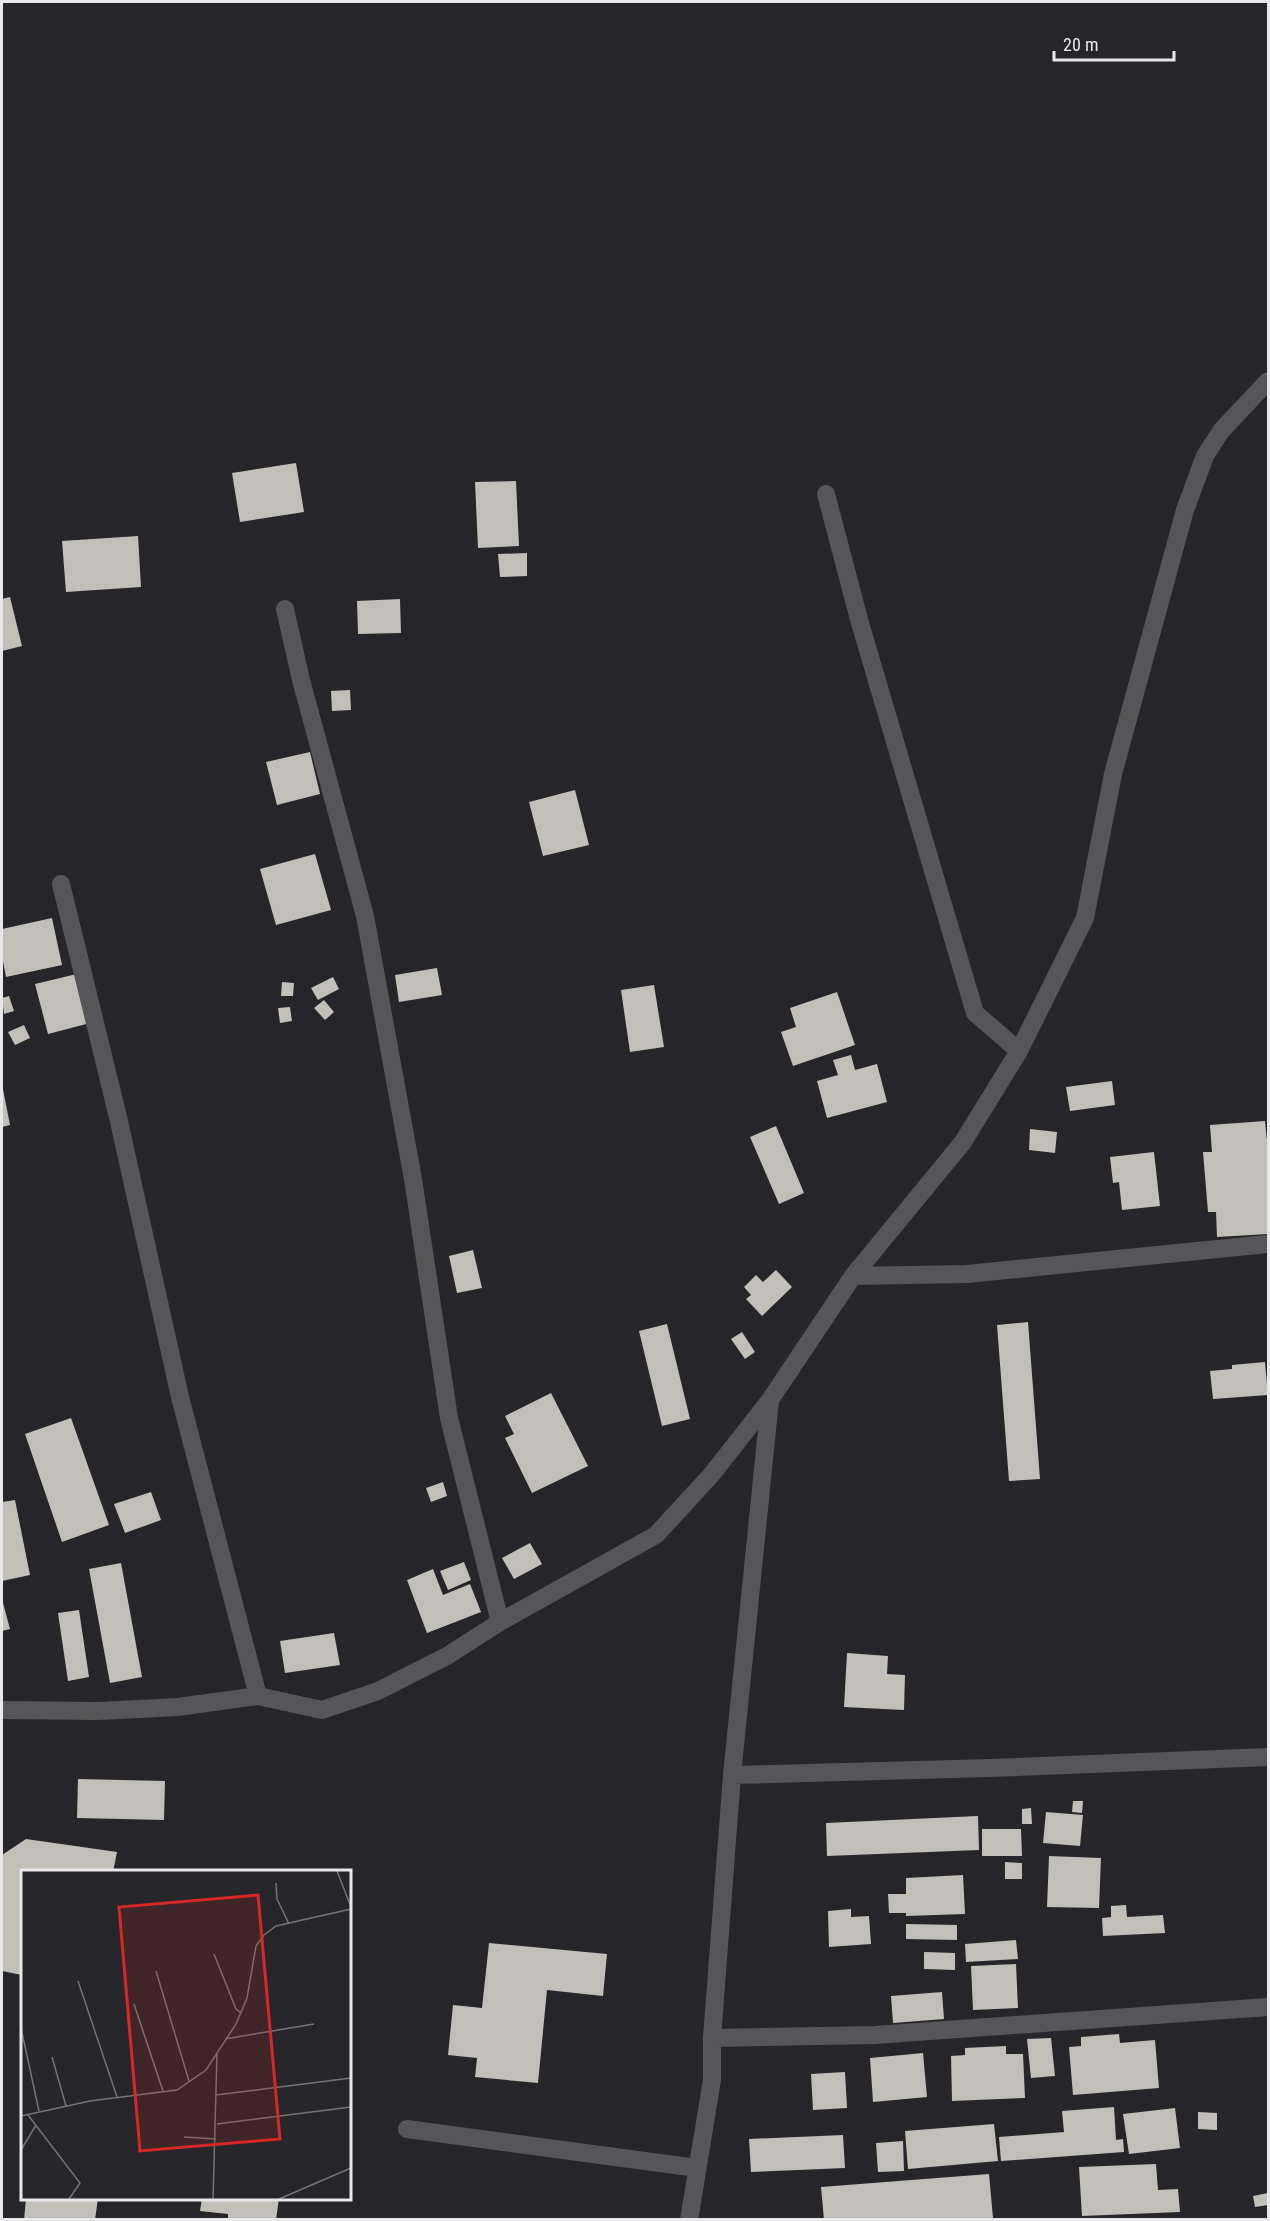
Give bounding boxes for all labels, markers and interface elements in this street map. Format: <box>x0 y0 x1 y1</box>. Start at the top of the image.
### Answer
scale bar <box>1054 24 1174 62</box>
text: 20 m <box>1063 34 1098 55</box>
inset map <box>21 1870 351 2200</box>

